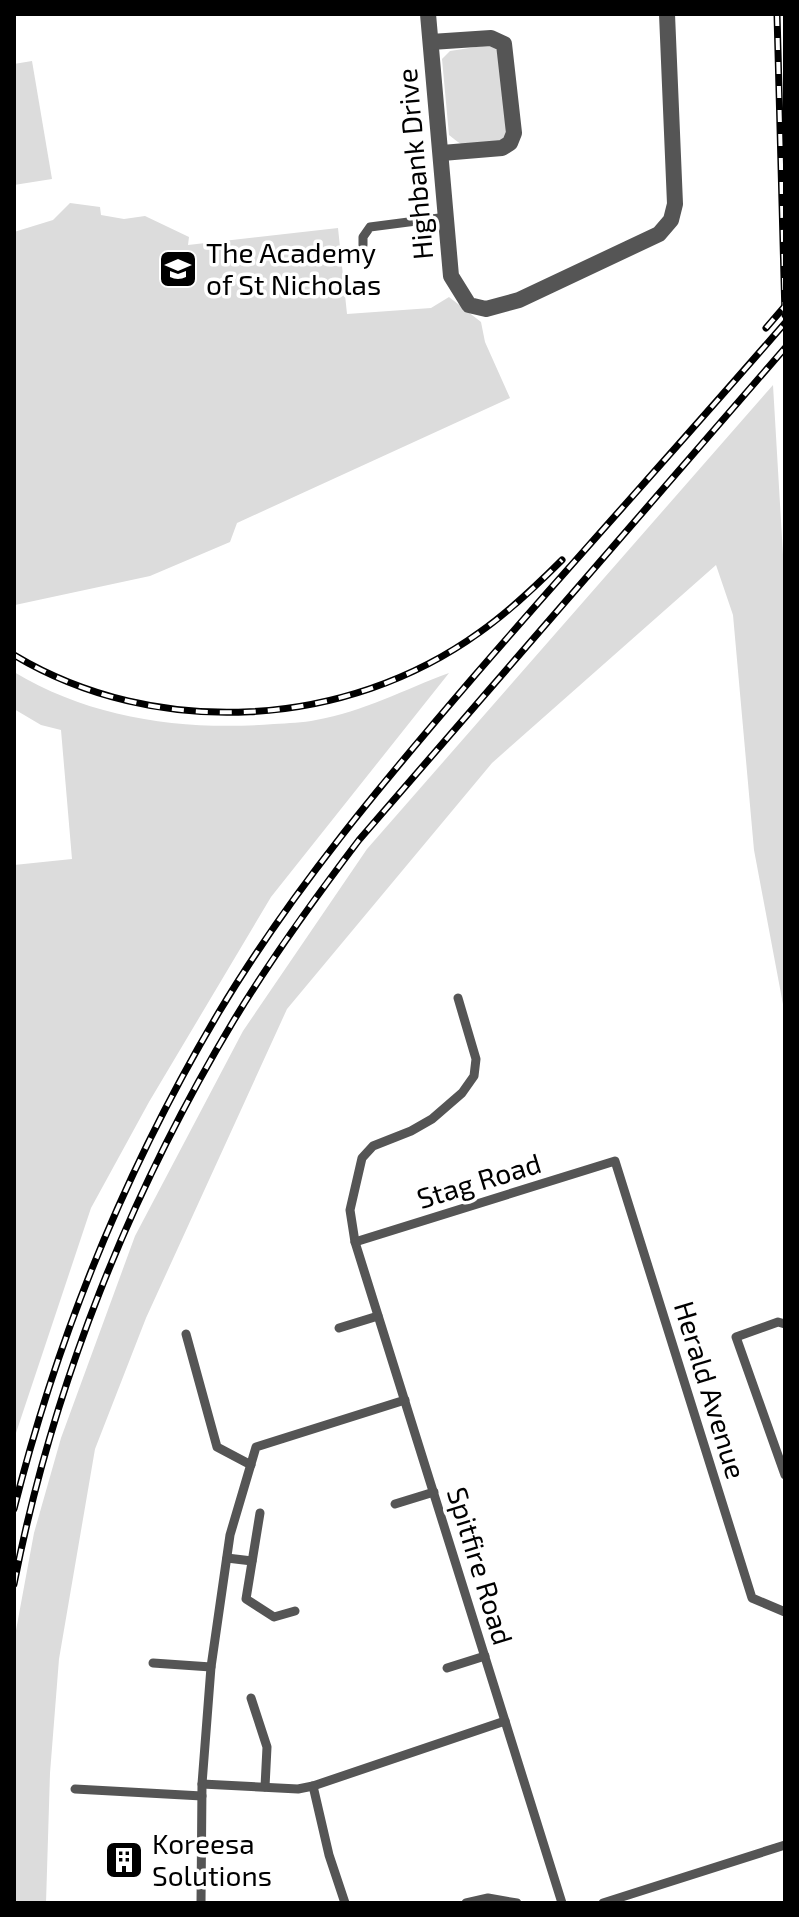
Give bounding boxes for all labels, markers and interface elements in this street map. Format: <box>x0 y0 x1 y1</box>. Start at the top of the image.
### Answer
street label: Highbank Drive <box>389 67 439 261</box>
place label: The Academy of St Nicholas <box>206 235 381 301</box>
school or university icon: The Academy of St Nicholas <box>157 248 199 290</box>
street label: Stag Road <box>413 1145 545 1215</box>
street label: Herald Avenue <box>668 1297 754 1483</box>
street label: Spitfire Road <box>441 1483 521 1649</box>
place label: Koreesa Solutions <box>152 1826 272 1892</box>
building icon: Koreesa Solutions <box>103 1839 145 1881</box>

